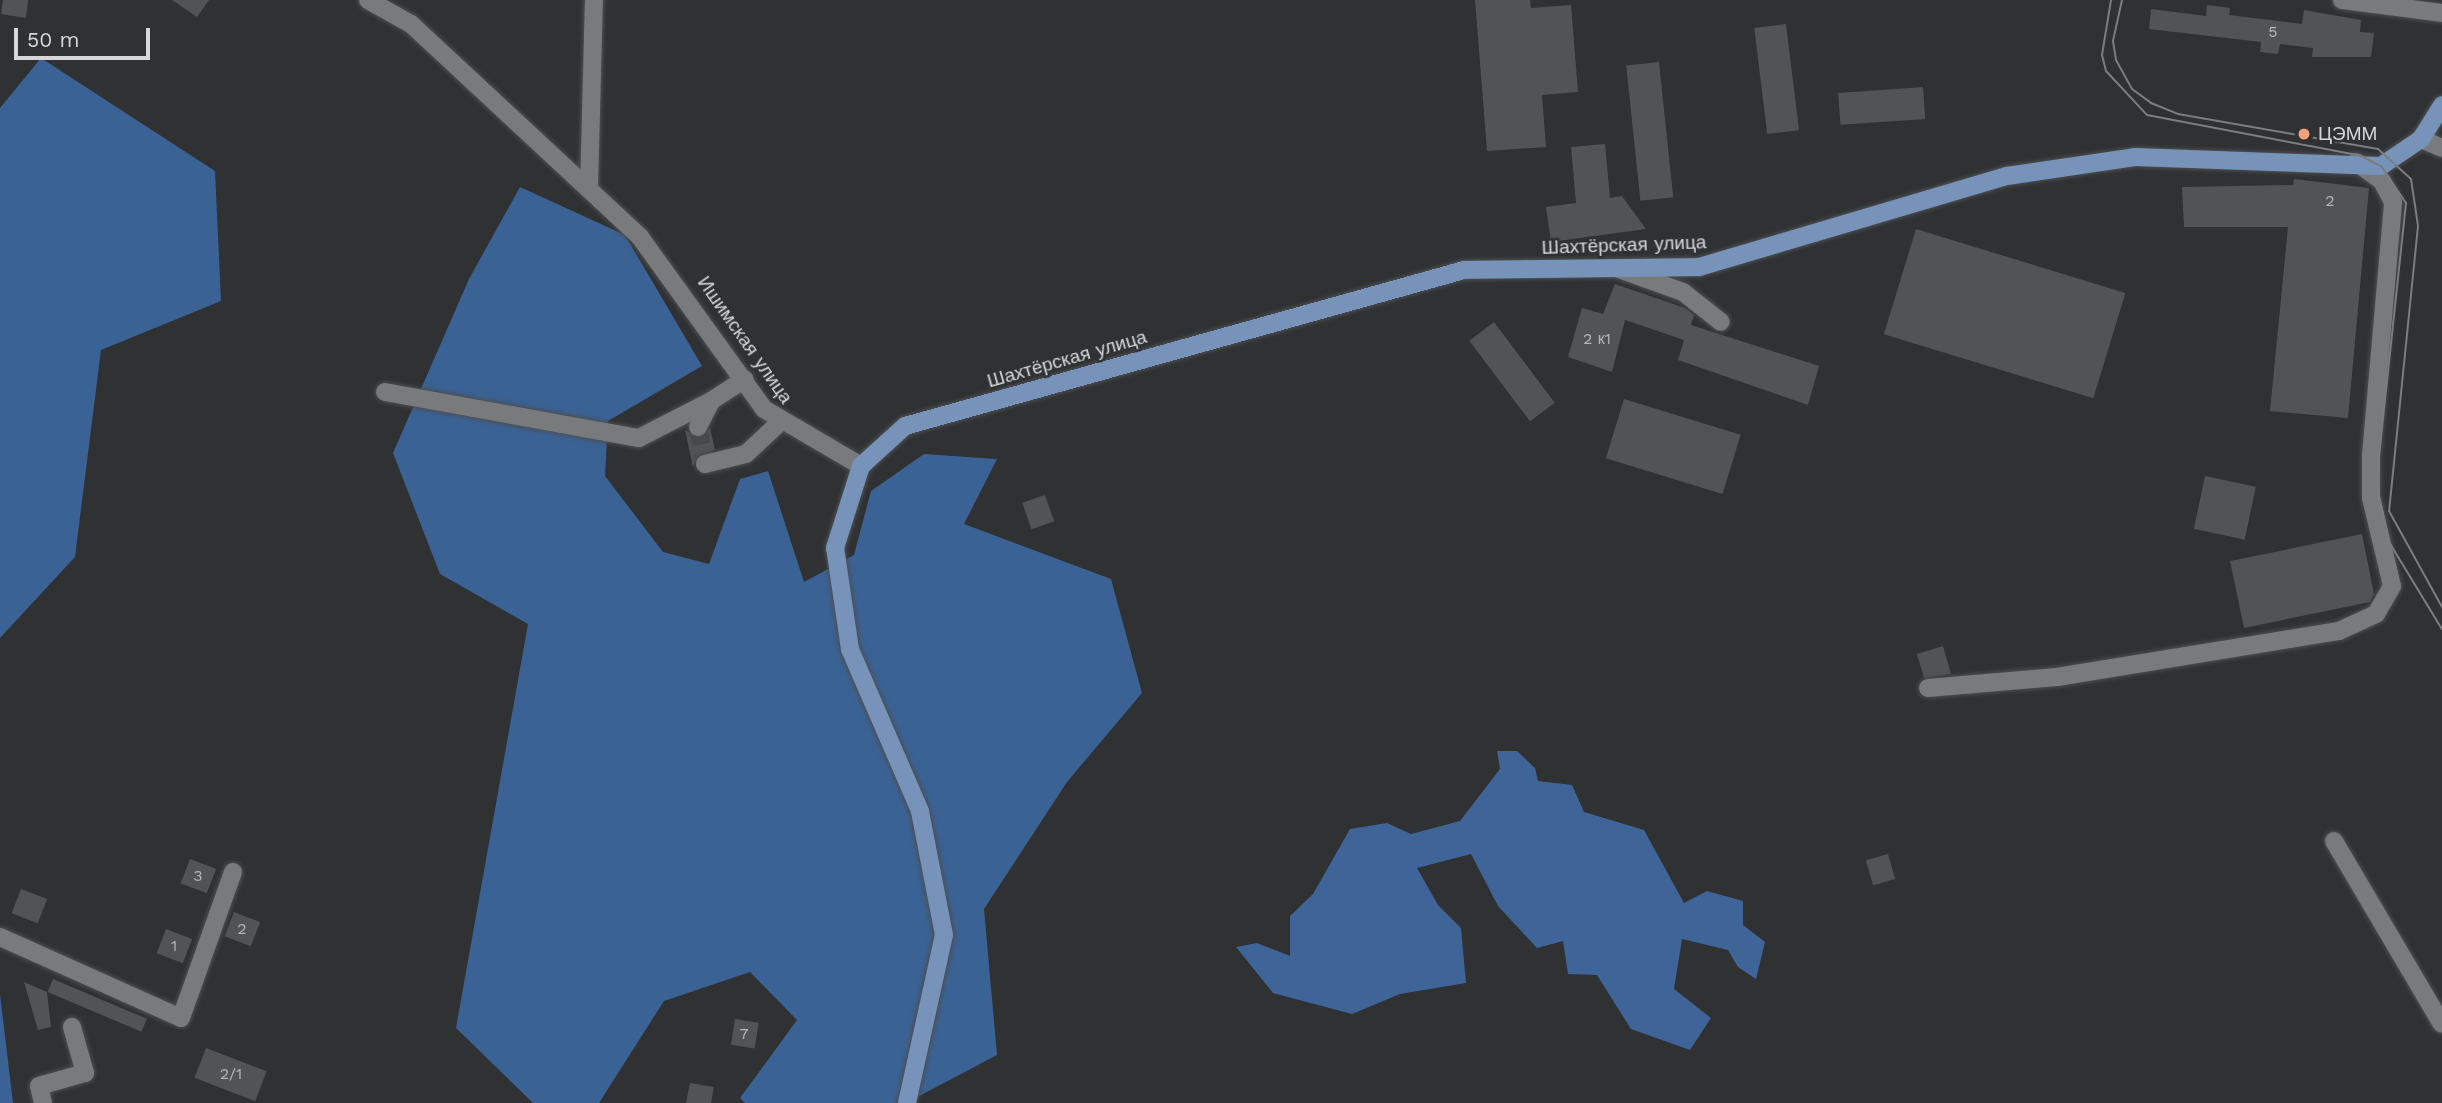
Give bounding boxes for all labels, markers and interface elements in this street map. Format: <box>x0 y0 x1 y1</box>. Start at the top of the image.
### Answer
scale bar <box>18 14 154 58</box>
house number: 5 <box>2268 22 2278 42</box>
text: 50 m <box>27 27 79 52</box>
place label: ЦЭММ <box>2318 123 2377 145</box>
marker: ЦЭММ <box>2296 126 2312 142</box>
house number: 2 <box>2325 191 2335 211</box>
street label: Шахтёрская улица <box>1541 231 1707 259</box>
street label: Ишимская улица <box>693 272 797 408</box>
street label: Шахтёрская улица <box>985 325 1149 393</box>
house number: 2 к1 <box>1583 329 1611 349</box>
house number: 3 <box>193 866 203 886</box>
house number: 2 <box>237 919 247 939</box>
house number: 1 <box>171 936 177 956</box>
house number: 7 <box>740 1024 748 1044</box>
house number: 2/1 <box>220 1064 242 1084</box>

